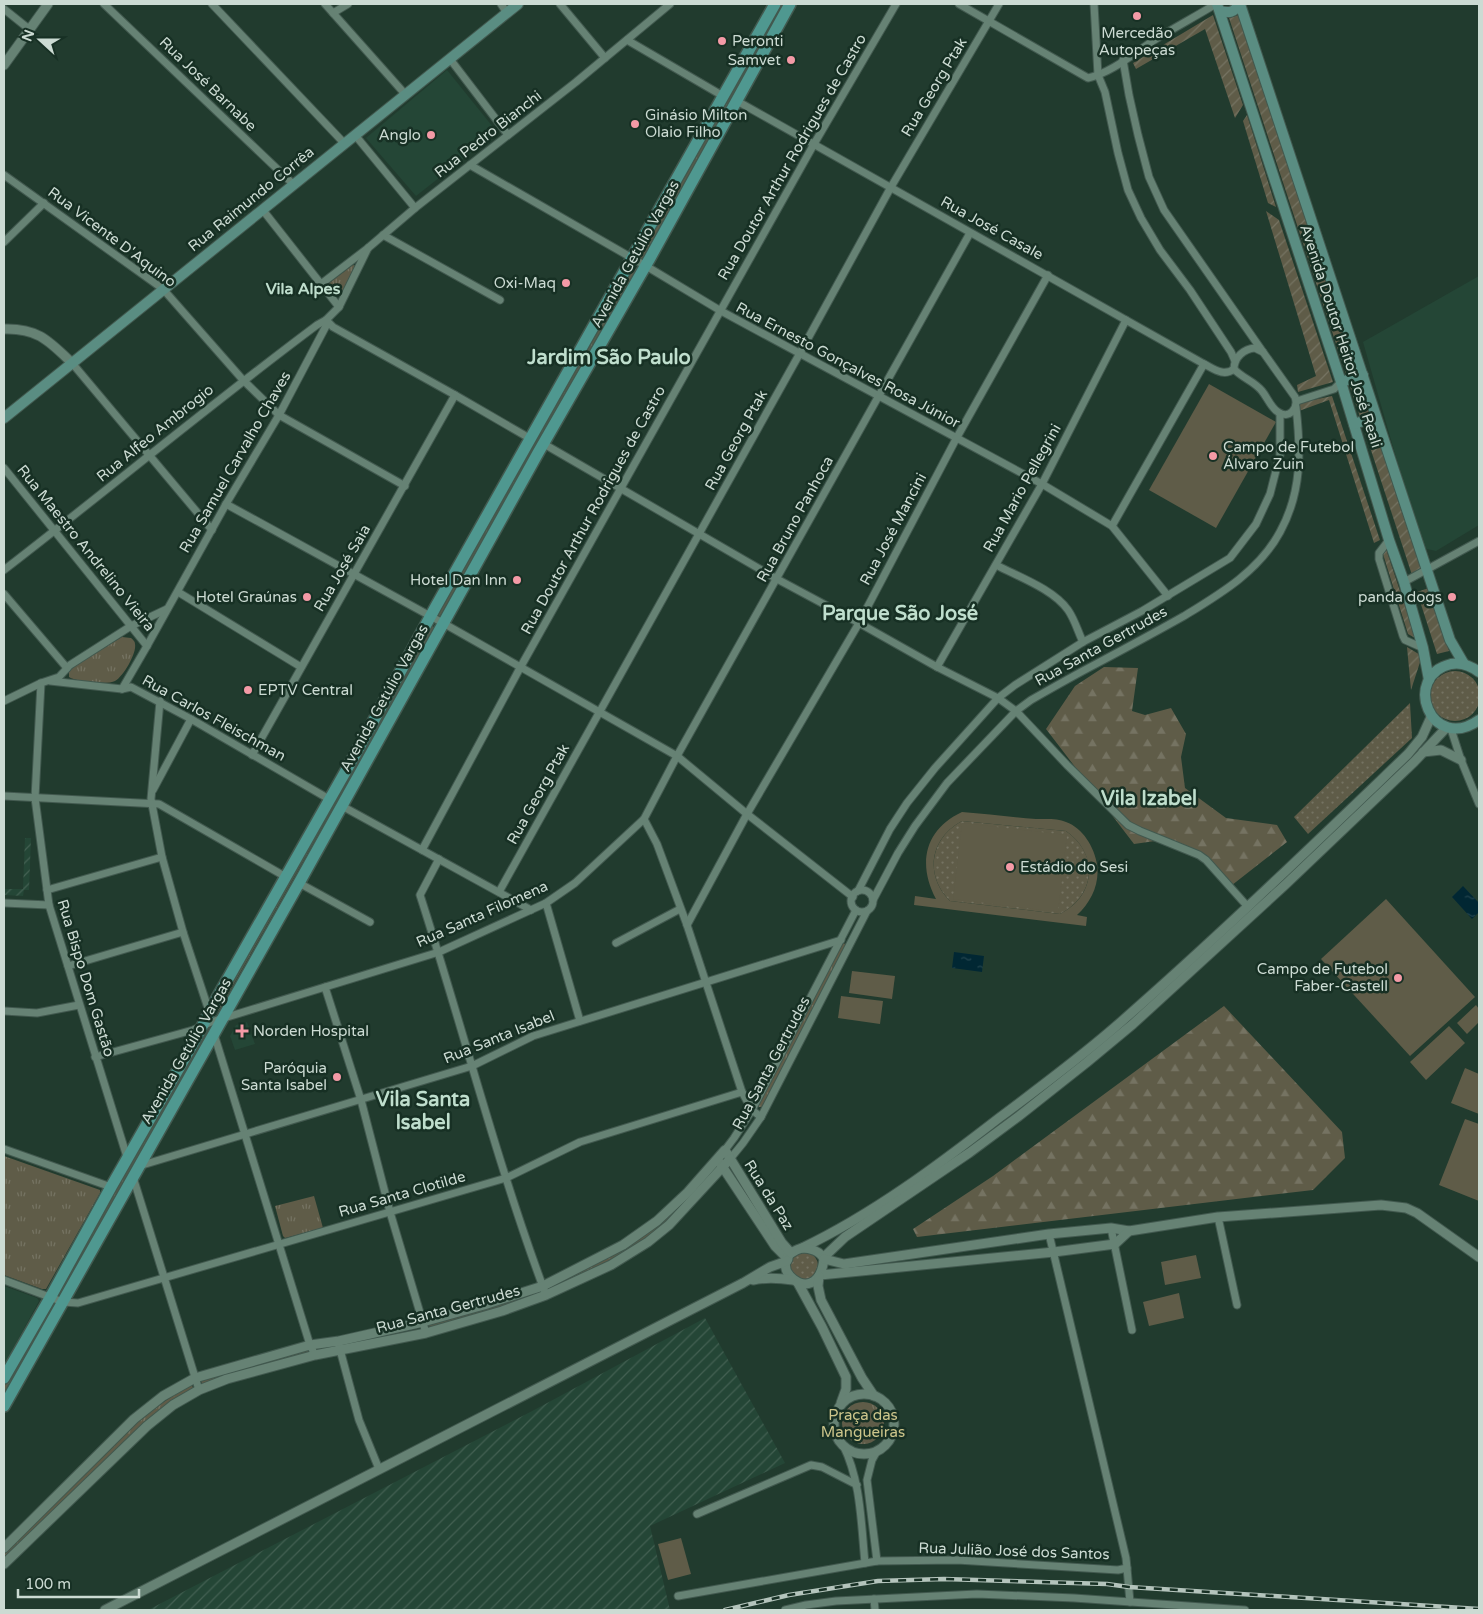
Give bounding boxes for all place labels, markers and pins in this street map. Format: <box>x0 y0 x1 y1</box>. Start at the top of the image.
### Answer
marker: Mercedão Autopeças <box>1131 10 1143 22</box>
place label: Mercedão Autopeças <box>1099 24 1175 59</box>
place label: Peronti <box>732 32 783 50</box>
marker: Peronti <box>716 35 728 47</box>
place label: Samvet <box>728 51 781 69</box>
marker: Samvet <box>785 54 797 66</box>
place label: Ginásio Milton Olaio Filho <box>645 106 747 141</box>
marker: Ginásio Milton Olaio Filho <box>629 118 641 130</box>
place label: Anglo <box>378 126 421 144</box>
marker: Anglo <box>425 129 437 141</box>
place label: Oxi-Maq <box>494 274 556 292</box>
marker: Oxi-Maq <box>560 277 572 289</box>
place label: Campo de Futebol Álvaro Zuin <box>1223 438 1354 473</box>
marker: Campo de Futebol Álvaro Zuin <box>1207 450 1219 462</box>
place label: Hotel Dan Inn <box>410 571 507 589</box>
marker: Hotel Dan Inn <box>511 574 523 586</box>
place label: Hotel Graúnas <box>196 588 297 606</box>
place label: panda dogs <box>1358 588 1442 606</box>
marker: Hotel Graúnas <box>301 591 313 603</box>
marker: panda dogs <box>1446 591 1458 603</box>
place label: EPTV Central <box>258 681 353 699</box>
marker: EPTV Central <box>242 684 254 696</box>
place label: Estádio do Sesi <box>1020 858 1128 876</box>
marker: Estádio do Sesi <box>1004 861 1016 873</box>
place label: Campo de Futebol Faber-Castell <box>1257 960 1388 995</box>
marker: Campo de Futebol Faber-Castell <box>1392 972 1404 984</box>
place label: Norden Hospital <box>253 1022 369 1040</box>
marker: Norden Hospital <box>235 1024 249 1038</box>
place label: Paróquia Santa Isabel <box>241 1059 327 1094</box>
marker: Paróquia Santa Isabel <box>331 1071 343 1083</box>

